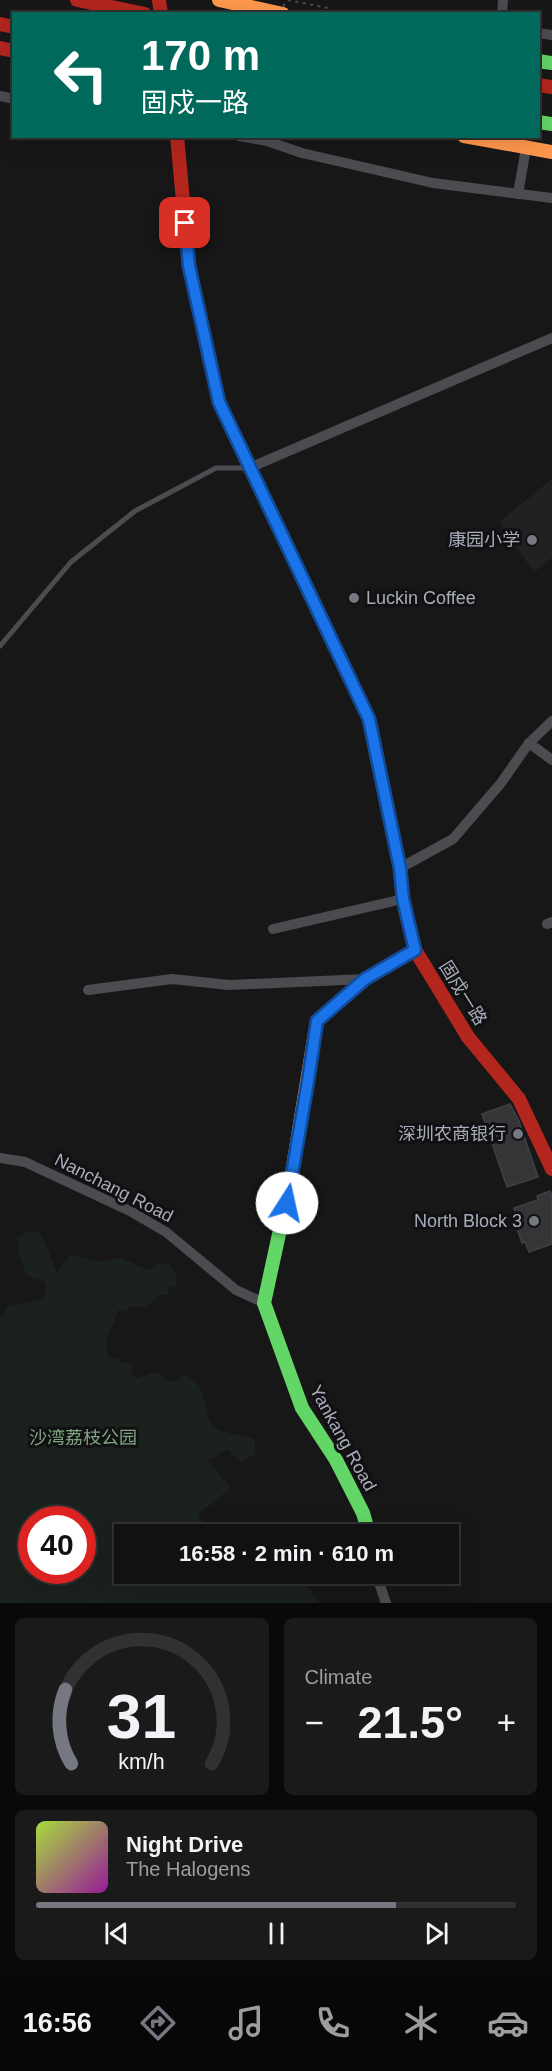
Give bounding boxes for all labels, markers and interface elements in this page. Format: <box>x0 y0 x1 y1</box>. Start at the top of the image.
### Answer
text: 170 m <box>141 32 260 79</box>
icon: left <box>42 36 120 114</box>
text: 固戍一路 <box>141 88 249 118</box>
pin <box>159 197 210 248</box>
icon: arrive <box>168 206 201 239</box>
place label: 康园小学 <box>448 530 520 550</box>
marker: 康园小学 <box>525 533 539 547</box>
place label: Luckin Coffee <box>366 588 476 608</box>
marker: Luckin Coffee <box>347 591 361 605</box>
street label: 固戍一路 <box>435 957 491 1029</box>
place label: 深圳农商银行 <box>398 1124 506 1144</box>
marker: 深圳农商银行 <box>511 1127 525 1141</box>
street label: Nanchang Road <box>51 1150 177 1226</box>
position arrow <box>255 1171 319 1235</box>
place label: North Block 3 <box>414 1211 522 1231</box>
marker: North Block 3 <box>527 1214 541 1228</box>
street label: Yankang Road <box>306 1382 380 1494</box>
park label: 沙湾荔枝公园 <box>29 1428 137 1448</box>
speed limit sign: 40 <box>18 1506 96 1584</box>
text: 16:58 · 2 min · 610 m <box>179 1541 394 1566</box>
text: Climate <box>305 1666 372 1688</box>
text: 31 <box>107 1682 176 1751</box>
text: 21.5° <box>357 1697 463 1748</box>
text: − <box>305 1704 324 1741</box>
text: + <box>497 1704 516 1741</box>
text: km/h <box>119 1750 165 1774</box>
text: Night Drive <box>126 1832 243 1857</box>
text: The Halogens <box>126 1858 251 1880</box>
icon: previous <box>100 1917 133 1950</box>
icon: pause <box>260 1917 293 1950</box>
icon: next <box>420 1917 453 1950</box>
icon: directions <box>137 2002 179 2044</box>
icon: music <box>225 2002 267 2044</box>
icon: phone <box>312 2002 354 2044</box>
icon: climate <box>400 2002 442 2044</box>
icon: car <box>487 2002 529 2044</box>
text: 16:56 <box>23 2008 92 2038</box>

